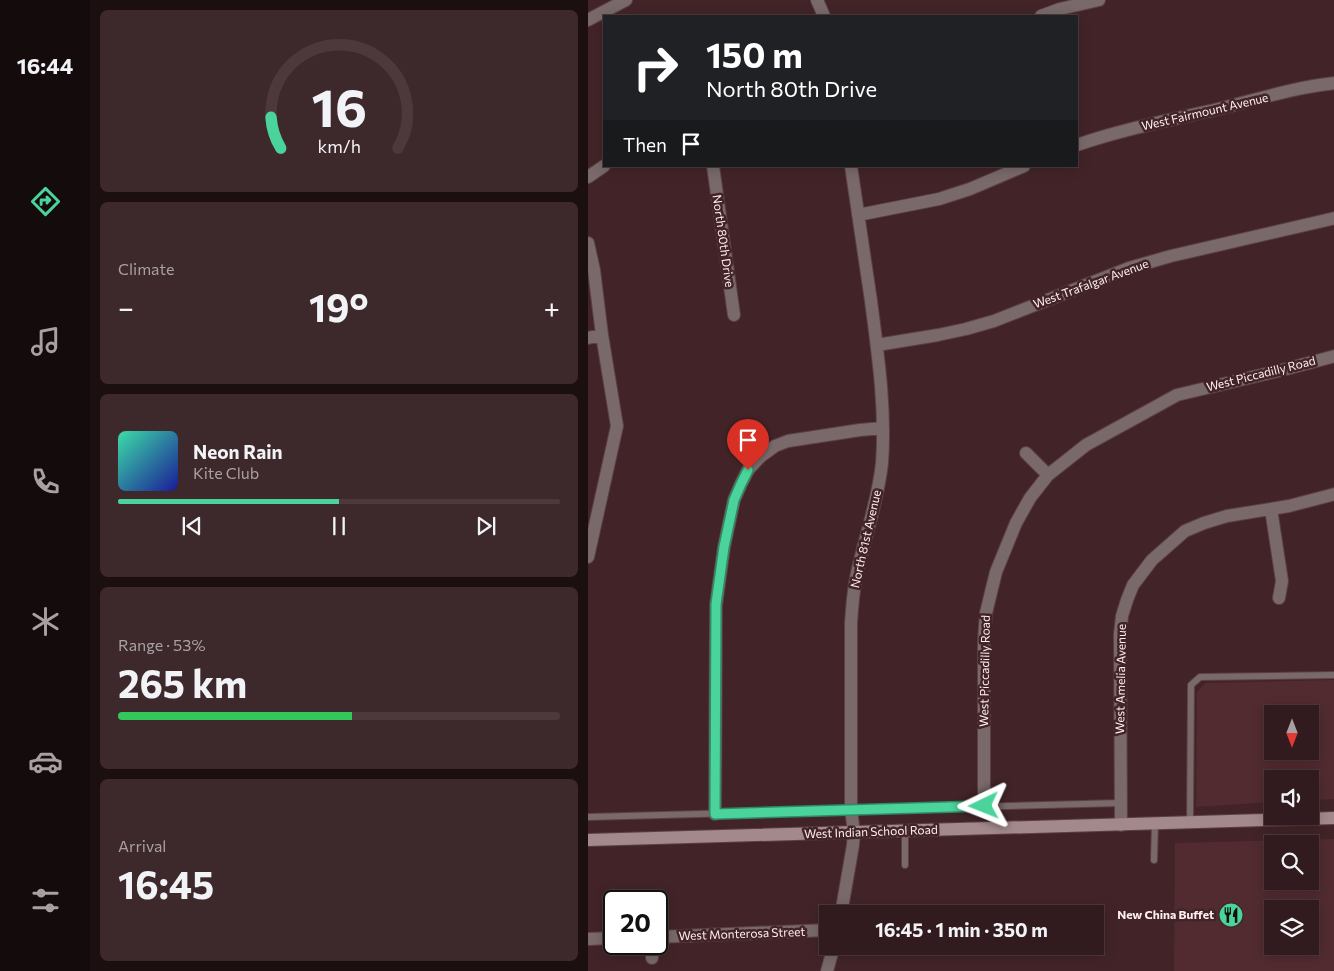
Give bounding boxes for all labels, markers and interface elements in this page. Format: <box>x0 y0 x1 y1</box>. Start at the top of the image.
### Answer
text: 150 m <box>706 32 803 75</box>
icon: right <box>623 35 688 100</box>
text: 16:44 <box>17 52 73 79</box>
text: 16 <box>311 74 367 138</box>
text: North 80th Drive <box>706 75 877 102</box>
street label: West Fairmount Avenue <box>1140 90 1270 132</box>
icon: arrive <box>677 130 705 158</box>
text: Then <box>623 133 667 156</box>
text: km/h <box>317 135 361 157</box>
icon: directions <box>28 184 63 219</box>
street label: North 80th Drive <box>711 194 737 288</box>
street label: West Trafalgar Avenue <box>1031 256 1150 310</box>
text: Climate <box>118 259 174 278</box>
text: 19° <box>309 283 369 330</box>
text: − <box>118 290 134 324</box>
text: + <box>544 290 560 324</box>
icon: music <box>28 324 63 359</box>
street label: West Piccadilly Road <box>1205 353 1317 393</box>
pin <box>727 419 769 470</box>
icon: arrive <box>734 426 762 454</box>
text: Neon Rain <box>193 440 283 463</box>
text: Kite Club <box>193 463 259 482</box>
icon: phone <box>28 464 63 499</box>
street label: North 81st Avenue <box>847 488 883 589</box>
icon: previous <box>178 512 206 540</box>
icon: pause <box>325 512 353 540</box>
icon: next <box>472 512 500 540</box>
icon: climate <box>28 604 63 639</box>
street label: West Piccadilly Road <box>976 615 992 727</box>
street label: West Amelia Avenue <box>1112 624 1128 734</box>
text: Range · 53% <box>118 635 205 654</box>
text: 265 km <box>118 659 247 706</box>
north arrow <box>1264 705 1319 760</box>
map controls <box>1264 705 1319 955</box>
icon: car <box>28 744 63 779</box>
button: sound <box>1264 770 1319 825</box>
position arrow <box>957 779 1009 831</box>
street label: West Indian School Road <box>804 822 938 840</box>
button: search <box>1264 835 1319 890</box>
text: Arrival <box>118 836 166 855</box>
text: 16:45 <box>118 860 214 907</box>
icon: filters <box>28 883 63 918</box>
speed limit sign: 20 <box>603 890 668 955</box>
button: layers <box>1264 900 1319 955</box>
restaurant icon: New China Buffet <box>1218 902 1244 928</box>
place label: New China Buffet <box>1117 907 1214 921</box>
text: 16:45 · 1 min · 350 m <box>875 918 1048 941</box>
street label: West Monterosa Street <box>678 924 806 942</box>

